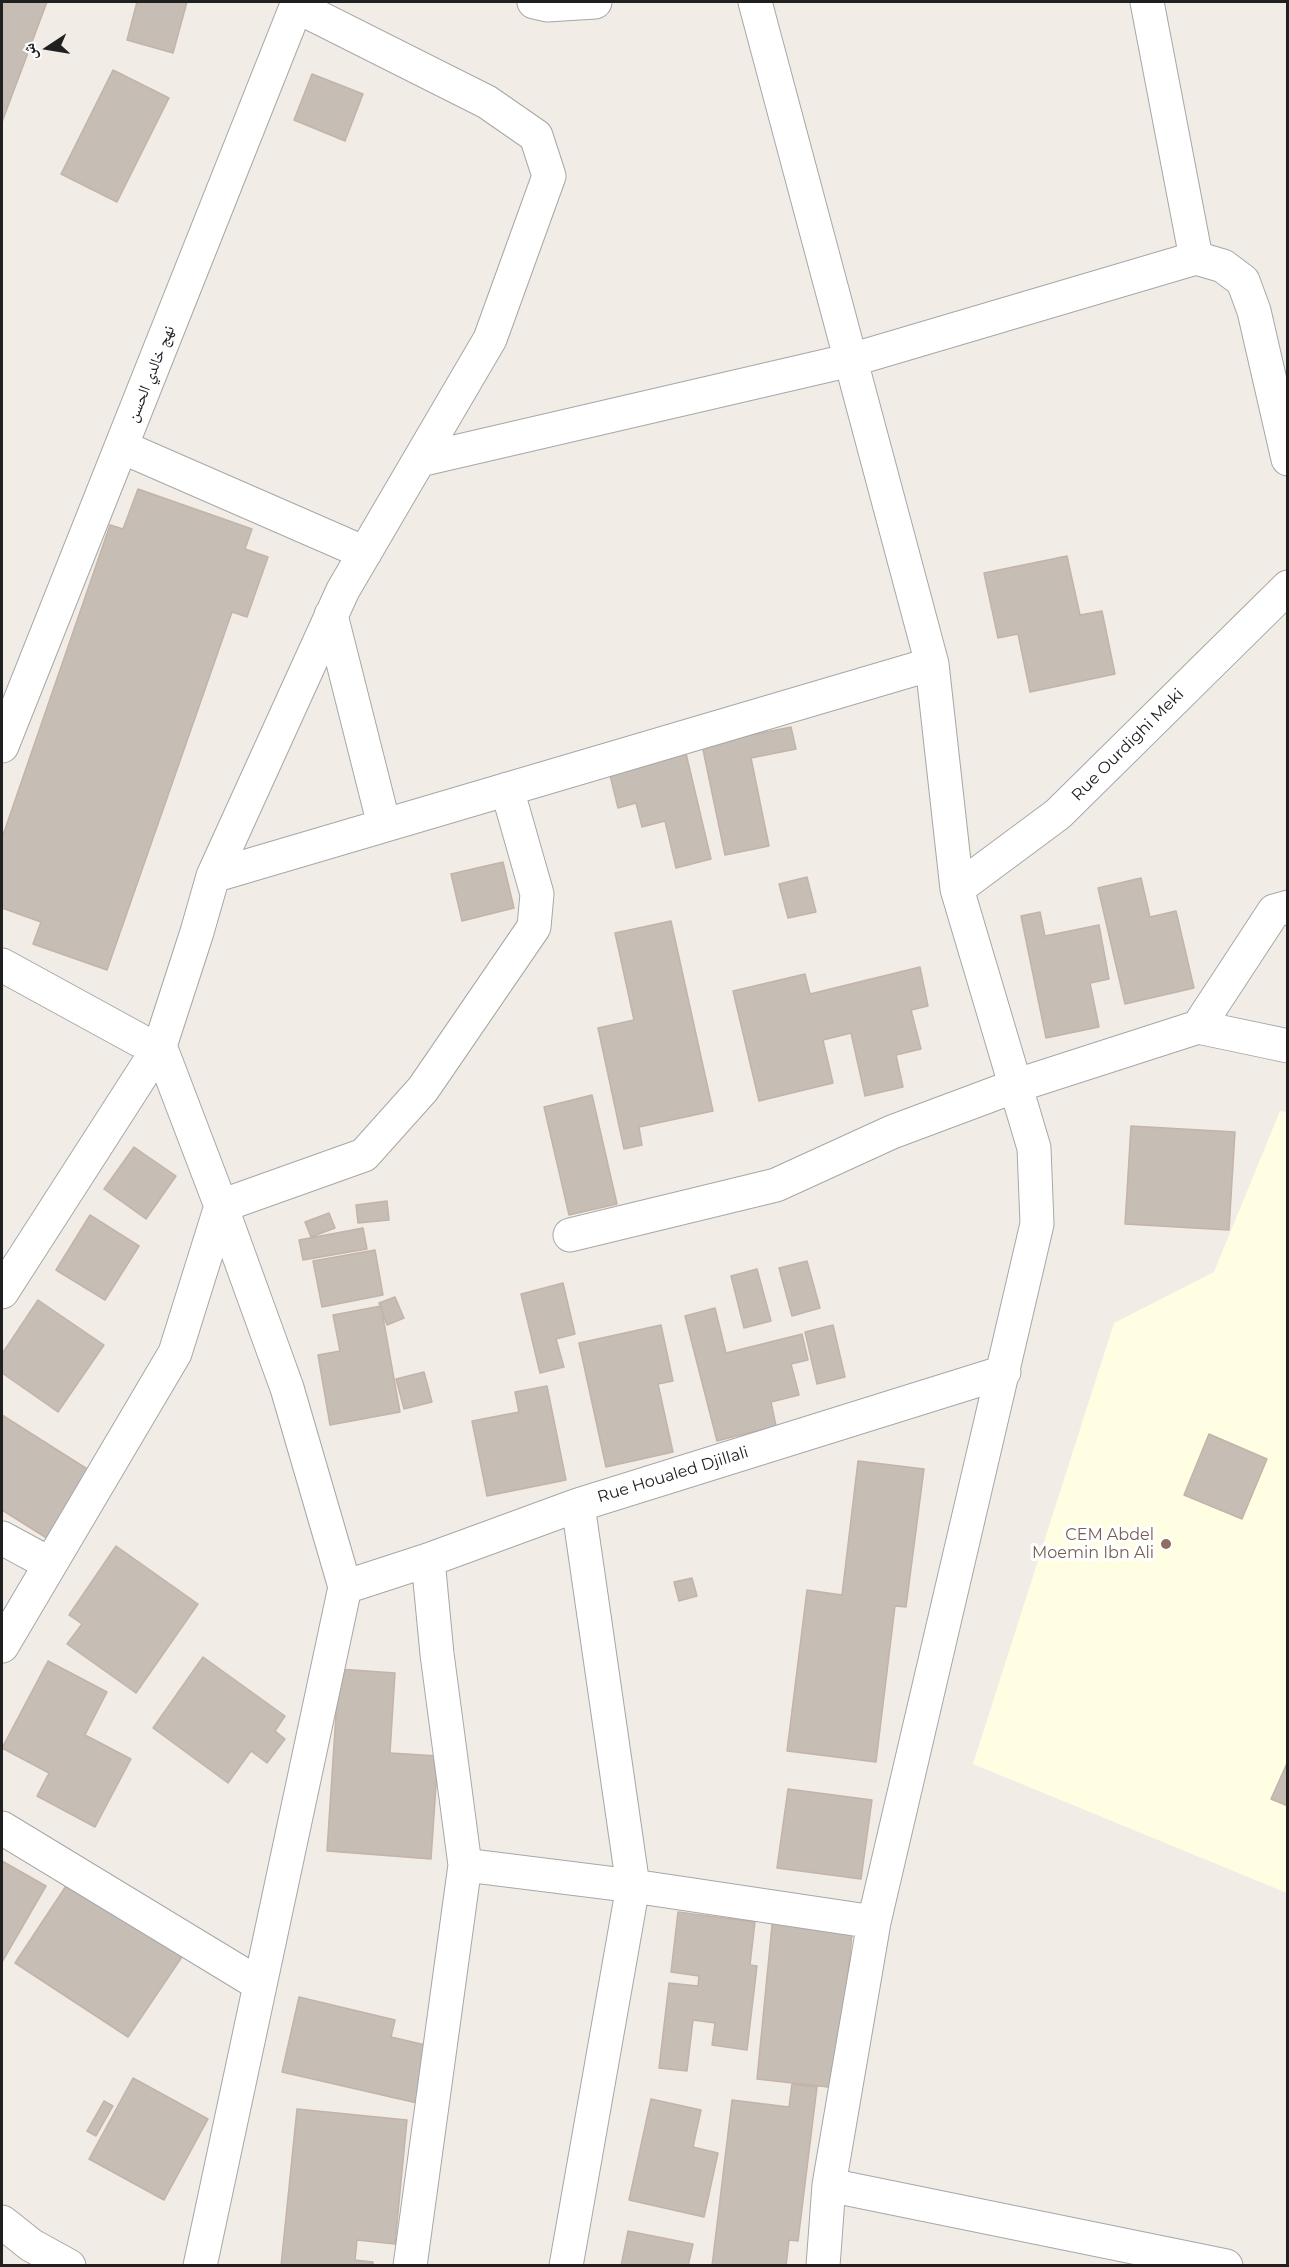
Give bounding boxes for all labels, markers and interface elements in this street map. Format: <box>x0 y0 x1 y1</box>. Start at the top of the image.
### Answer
north arrow <box>18 18 78 78</box>
text: ش <box>19 42 41 62</box>
street label: نهج خالدي الحسن <box>123 323 179 425</box>
street label: Rue Ourdighi Meki <box>1068 685 1188 805</box>
street label: Rue Houaled Djillali <box>595 1443 751 1507</box>
place label: CEM Abdel Moemin Ibn Ali <box>1032 1525 1154 1563</box>
marker: CEM Abdel Moemin Ibn Ali <box>1159 1537 1173 1551</box>

